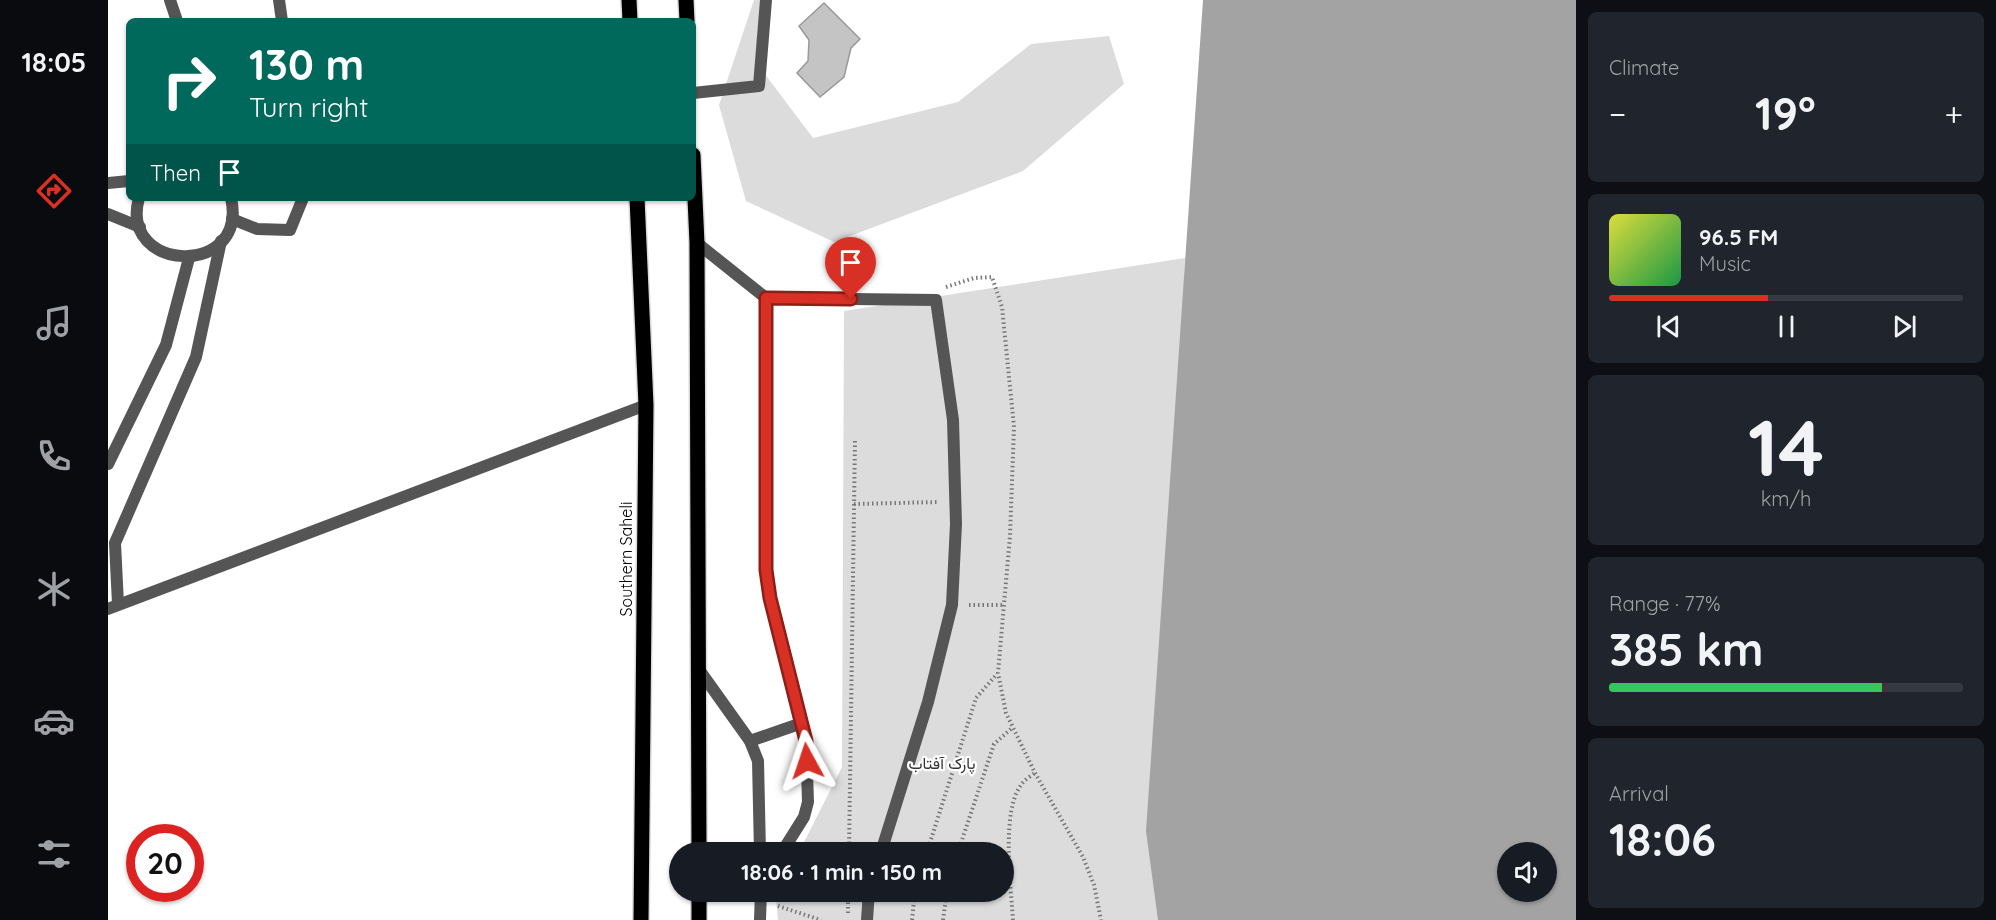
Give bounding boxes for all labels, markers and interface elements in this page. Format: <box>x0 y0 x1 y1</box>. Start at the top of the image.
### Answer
text: 130 m <box>249 38 364 91</box>
icon: right <box>150 42 228 120</box>
text: 18:05 <box>22 45 86 79</box>
text: Climate <box>1609 55 1679 80</box>
text: 19° <box>1755 85 1816 141</box>
text: Turn right <box>249 90 368 124</box>
text: − <box>1609 93 1626 134</box>
text: + <box>1944 93 1963 134</box>
icon: arrive <box>213 156 246 189</box>
text: Then <box>150 159 201 187</box>
icon: directions <box>33 170 75 212</box>
text: 96.5 FM <box>1699 223 1778 251</box>
pin <box>825 237 876 299</box>
icon: arrive <box>834 246 867 279</box>
text: Music <box>1699 251 1751 276</box>
icon: music <box>33 302 75 344</box>
icon: previous <box>1652 310 1685 343</box>
icon: pause <box>1770 310 1803 343</box>
icon: next <box>1888 310 1921 343</box>
text: 14 <box>1748 398 1824 496</box>
icon: phone <box>33 435 75 477</box>
text: km/h <box>1761 486 1811 511</box>
street label: Southern Saheli <box>616 501 636 617</box>
icon: climate <box>33 568 75 610</box>
text: Range · 77% <box>1609 591 1720 616</box>
text: 385 km <box>1609 621 1763 677</box>
icon: car <box>33 700 75 742</box>
position arrow <box>775 729 839 793</box>
park label: پارک آفتاب <box>909 753 975 775</box>
text: Arrival <box>1609 781 1669 806</box>
text: 18:06 <box>1609 811 1716 867</box>
speed limit sign: 20 <box>126 824 204 902</box>
icon: filters <box>33 833 75 875</box>
map controls <box>1497 842 1557 902</box>
button: sound <box>1497 842 1557 902</box>
text: 18:06 · 1 min · 150 m <box>741 858 942 886</box>

